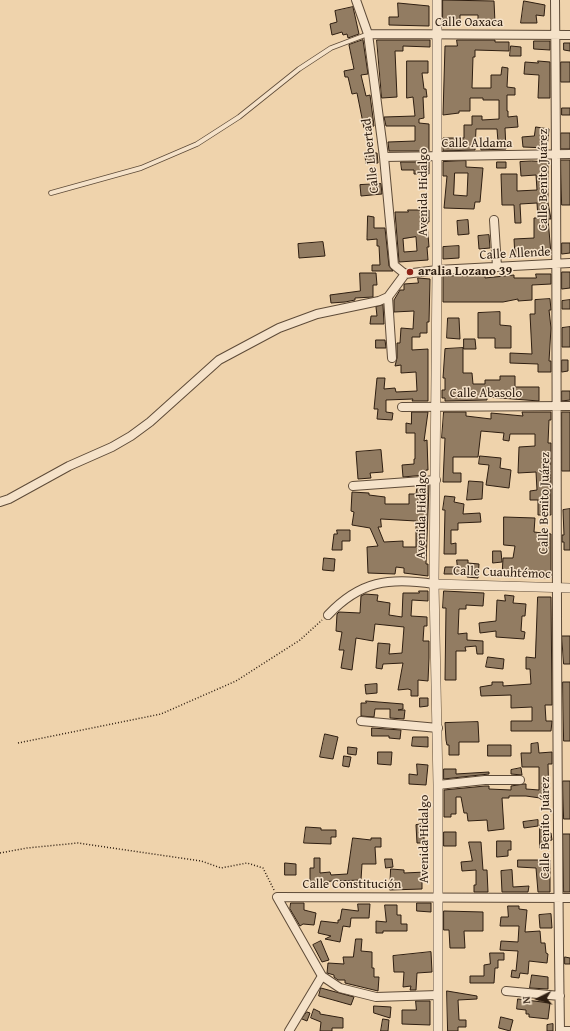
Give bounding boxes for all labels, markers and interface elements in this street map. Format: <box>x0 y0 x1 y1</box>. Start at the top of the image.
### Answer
street label: Calle Oaxaca <box>435 15 503 31</box>
street label: Calle Libertad <box>359 118 383 194</box>
street label: Calle Benito Juárez <box>536 129 552 231</box>
street label: Calle Aldama <box>442 136 512 152</box>
street label: Avenida Hidalgo <box>416 148 432 236</box>
street label: Calle Allende <box>479 244 551 264</box>
place label: aralia Lozano 39 <box>418 264 512 280</box>
marker: aralia Lozano 39 <box>405 267 415 277</box>
street label: Calle Abasolo <box>450 386 522 402</box>
street label: Calle Benito Juárez <box>536 452 554 554</box>
street label: Avenida Hidalgo <box>413 471 431 559</box>
street label: Calle Cuauhtémoc <box>453 563 551 583</box>
street label: Calle Benito Juárez <box>538 777 554 879</box>
street label: Avenida Hidalgo <box>417 795 433 883</box>
street label: Calle Constitución <box>303 877 401 893</box>
north arrow <box>518 979 558 1019</box>
text: N <box>518 996 534 1004</box>

